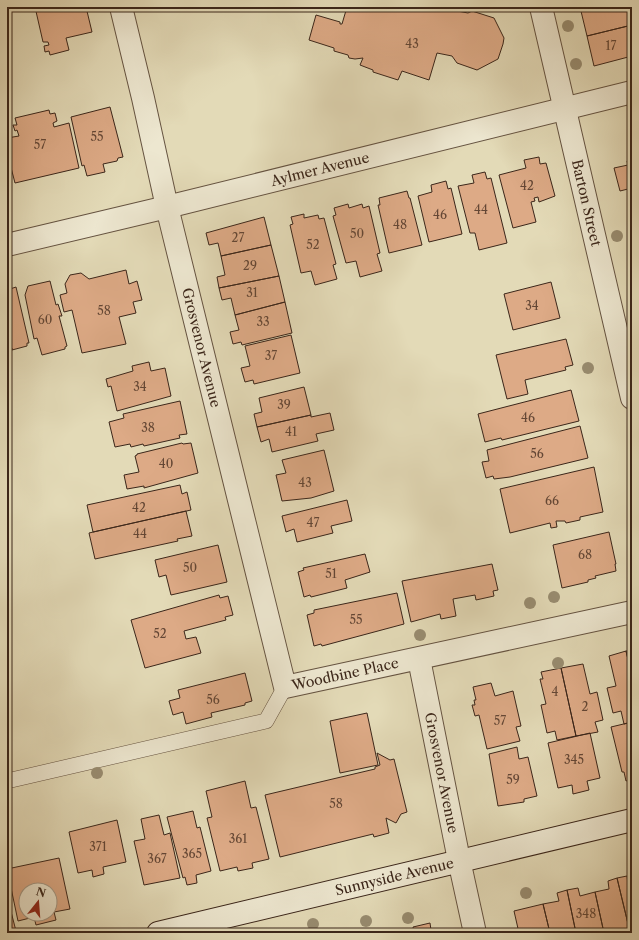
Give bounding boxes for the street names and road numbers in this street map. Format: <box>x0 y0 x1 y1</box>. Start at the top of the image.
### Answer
street label: Aylmer Avenue <box>268 148 371 190</box>
street label: Barton Street <box>568 157 605 248</box>
street label: Grosvenor Avenue <box>178 286 225 409</box>
street label: Woodbine Place <box>289 654 400 695</box>
street label: Grosvenor Avenue <box>421 711 462 835</box>
street label: Sunnyside Avenue <box>333 854 456 899</box>

